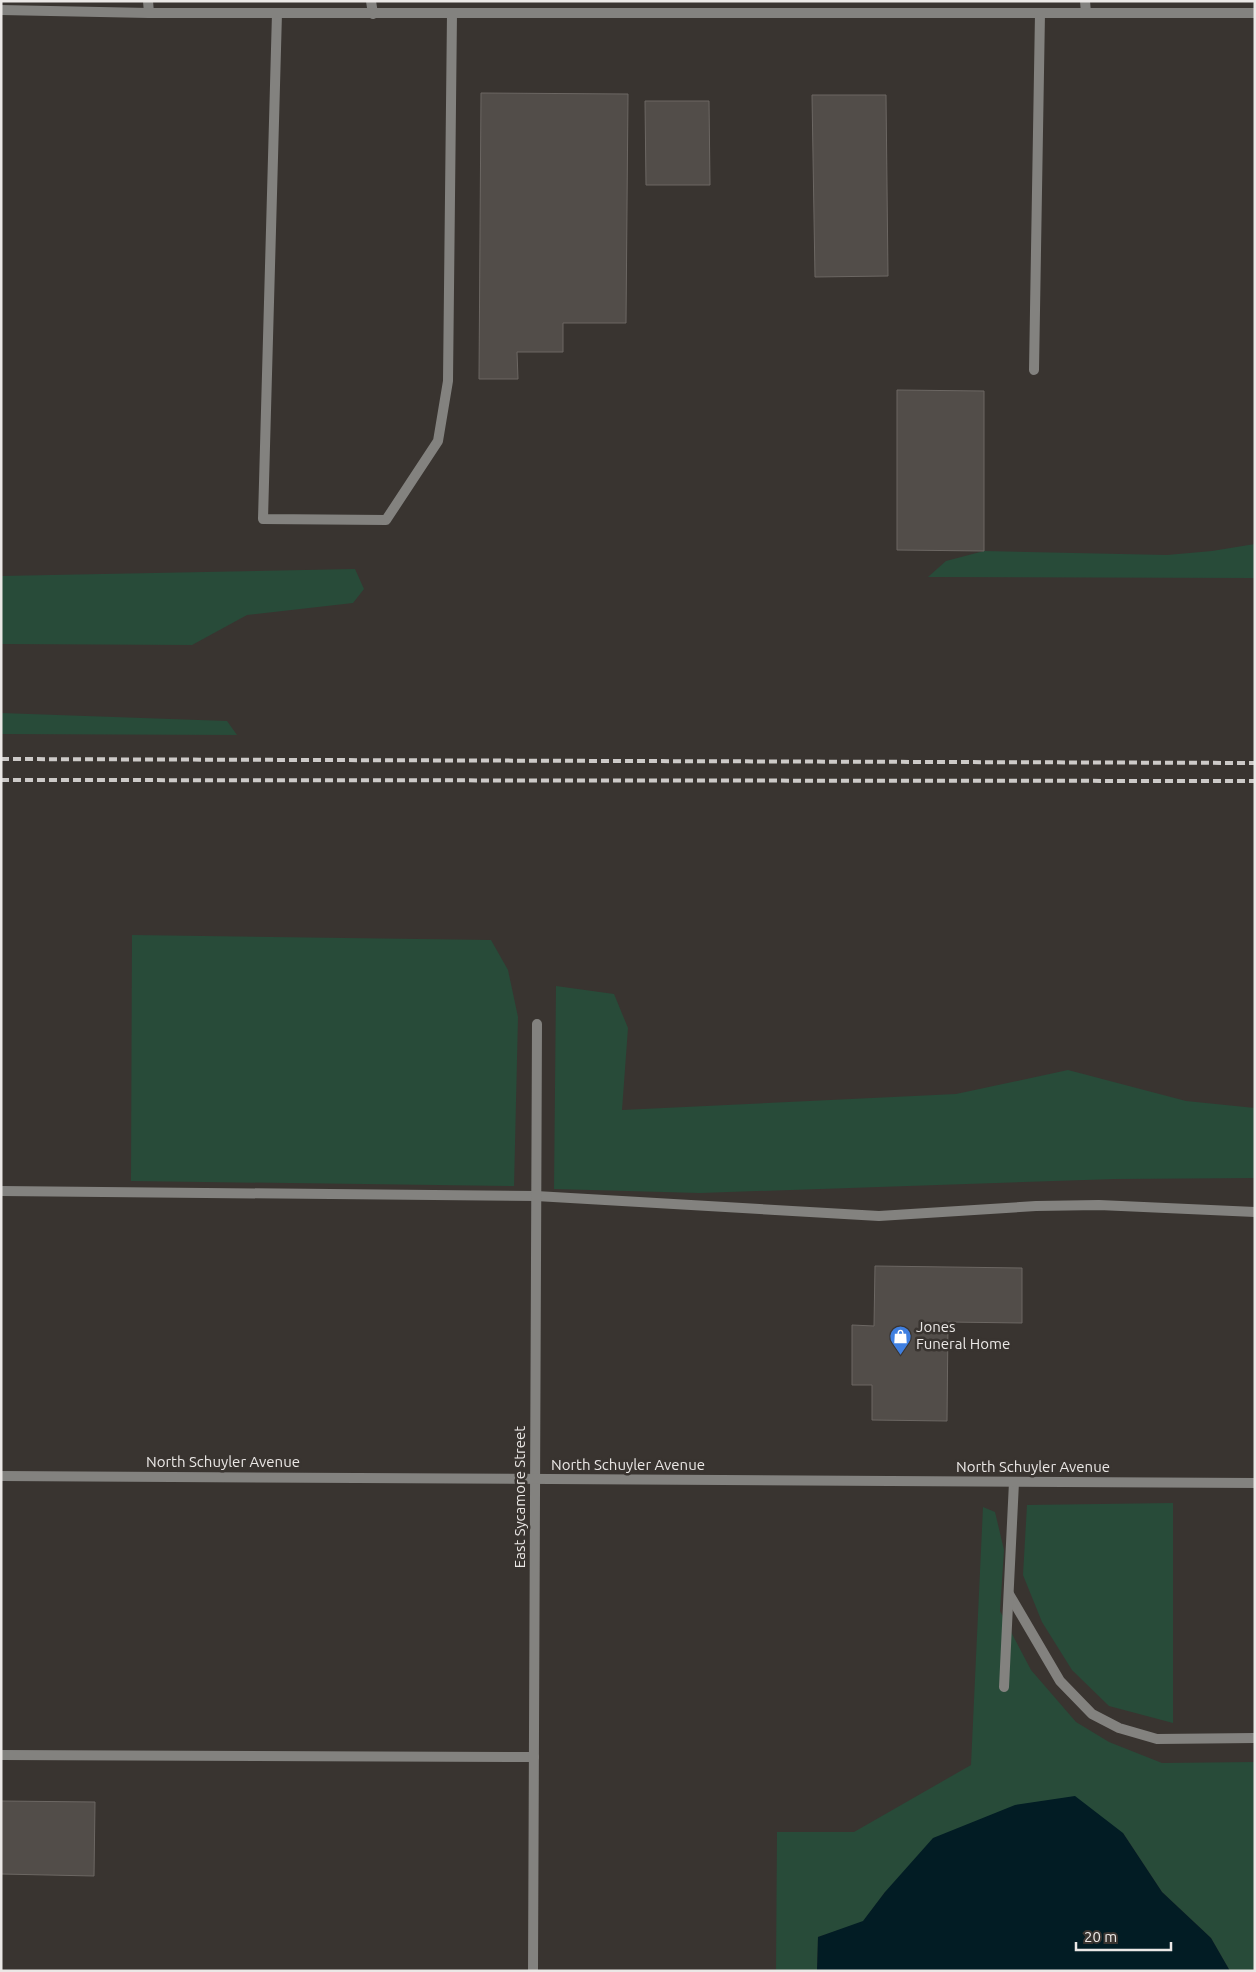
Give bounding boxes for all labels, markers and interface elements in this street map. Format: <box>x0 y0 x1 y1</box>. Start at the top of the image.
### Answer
place label: Jones Funeral Home <box>916 1318 1010 1352</box>
shop icon: Jones Funeral Home <box>888 1324 912 1355</box>
street label: East Sycamore Street <box>511 1426 528 1568</box>
street label: North Schuyler Avenue <box>146 1453 300 1470</box>
street label: North Schuyler Avenue <box>551 1456 705 1473</box>
street label: North Schuyler Avenue <box>956 1458 1110 1475</box>
scale bar <box>1076 1920 1171 1952</box>
text: 20 m <box>1084 1928 1117 1945</box>

